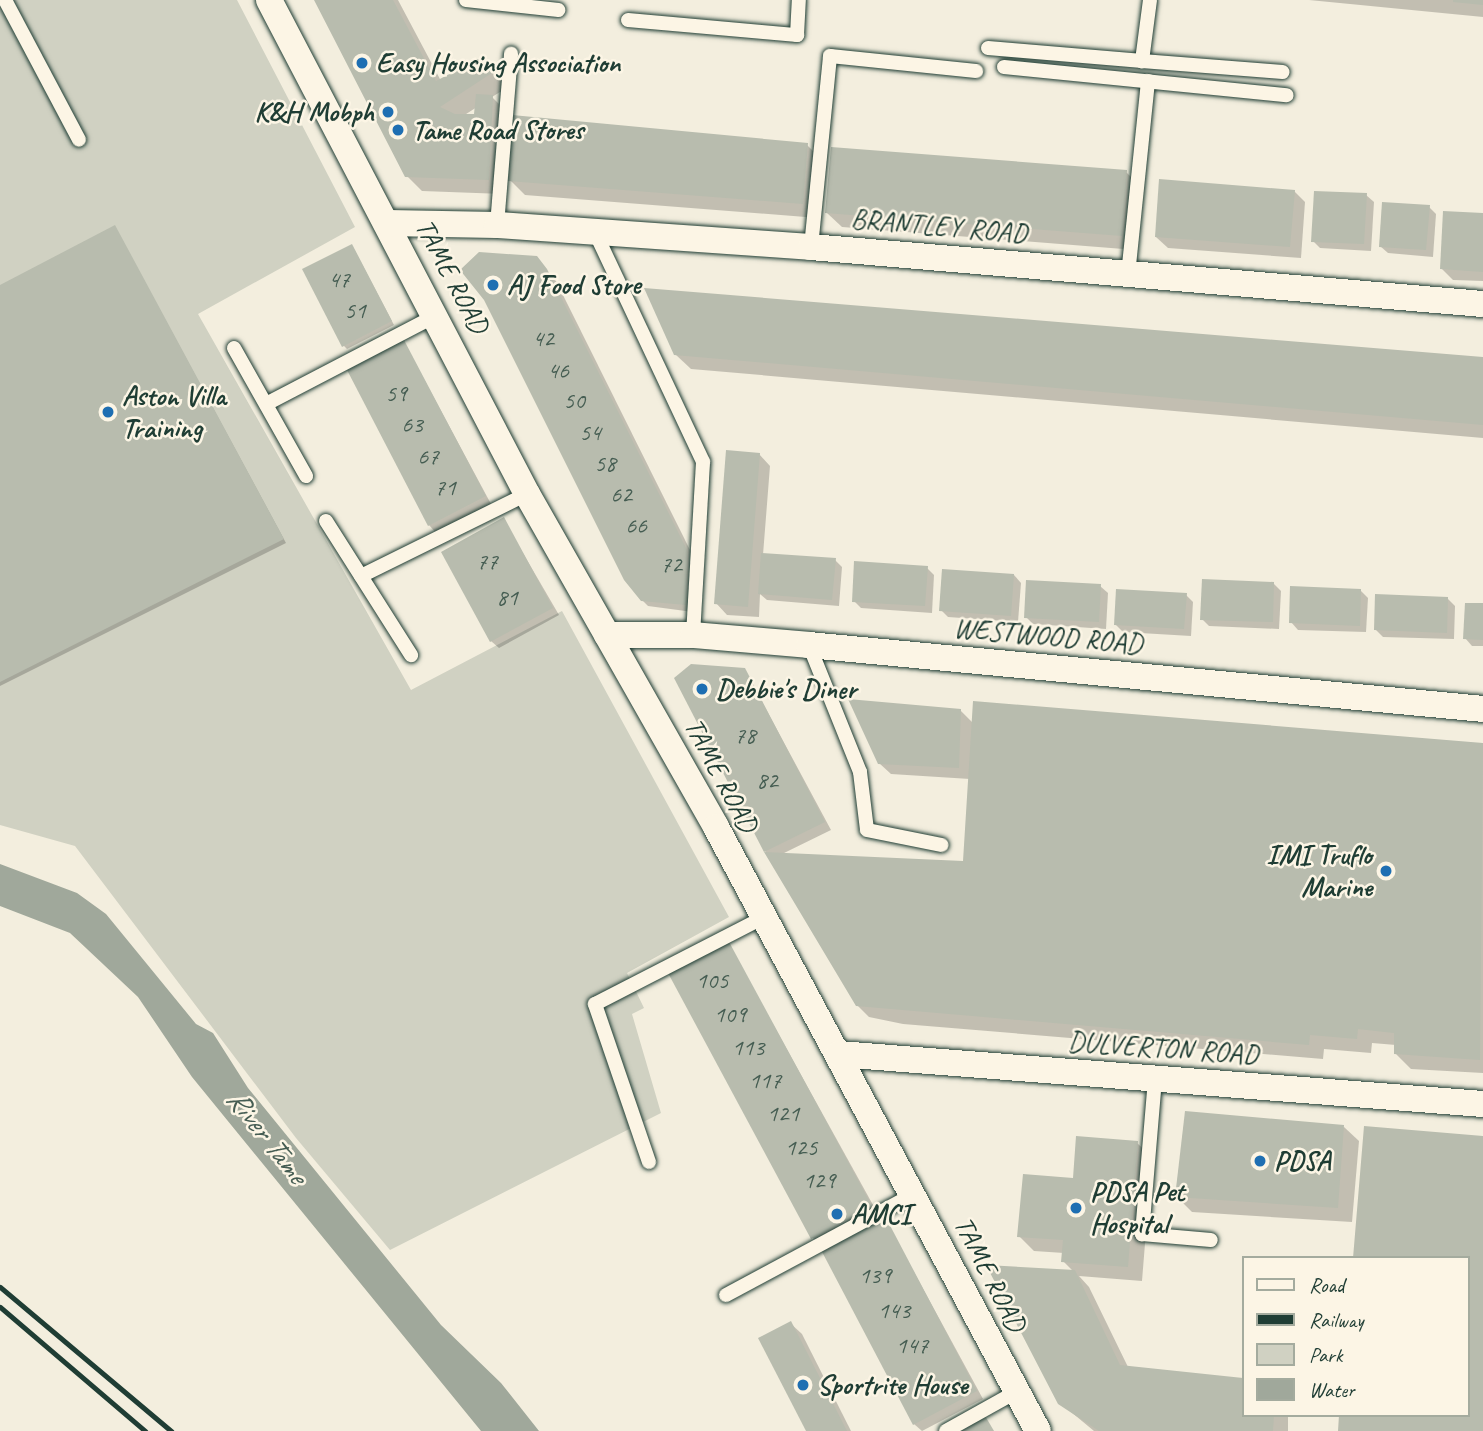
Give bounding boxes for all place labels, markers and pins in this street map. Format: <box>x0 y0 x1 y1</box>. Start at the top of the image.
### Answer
place label: Easy Housing Association <box>376 46 621 80</box>
marker: Easy Housing Association <box>354 55 370 71</box>
place label: K&H Mobph <box>255 95 374 129</box>
marker: K&H Mobph <box>380 104 396 120</box>
place label: Tame Road Stores <box>412 113 585 147</box>
marker: Tame Road Stores <box>390 122 406 138</box>
place label: AJ Food Store <box>507 268 641 302</box>
marker: AJ Food Store <box>485 277 501 293</box>
place label: Aston Villa Training <box>122 379 226 445</box>
marker: Aston Villa Training <box>100 404 116 420</box>
place label: Debbie's Diner <box>716 672 856 706</box>
marker: Debbie's Diner <box>694 681 710 697</box>
place label: IMI Truflo Marine <box>1267 838 1372 904</box>
marker: IMI Truflo Marine <box>1378 863 1394 879</box>
place label: PDSA <box>1274 1144 1330 1178</box>
marker: PDSA <box>1252 1153 1268 1169</box>
place label: PDSA Pet Hospital <box>1090 1175 1184 1241</box>
place label: AMCI <box>851 1197 911 1231</box>
marker: PDSA Pet Hospital <box>1068 1200 1084 1216</box>
marker: AMCI <box>829 1206 845 1222</box>
place label: Sportrite House <box>817 1368 968 1402</box>
marker: Sportrite House <box>795 1377 811 1393</box>

